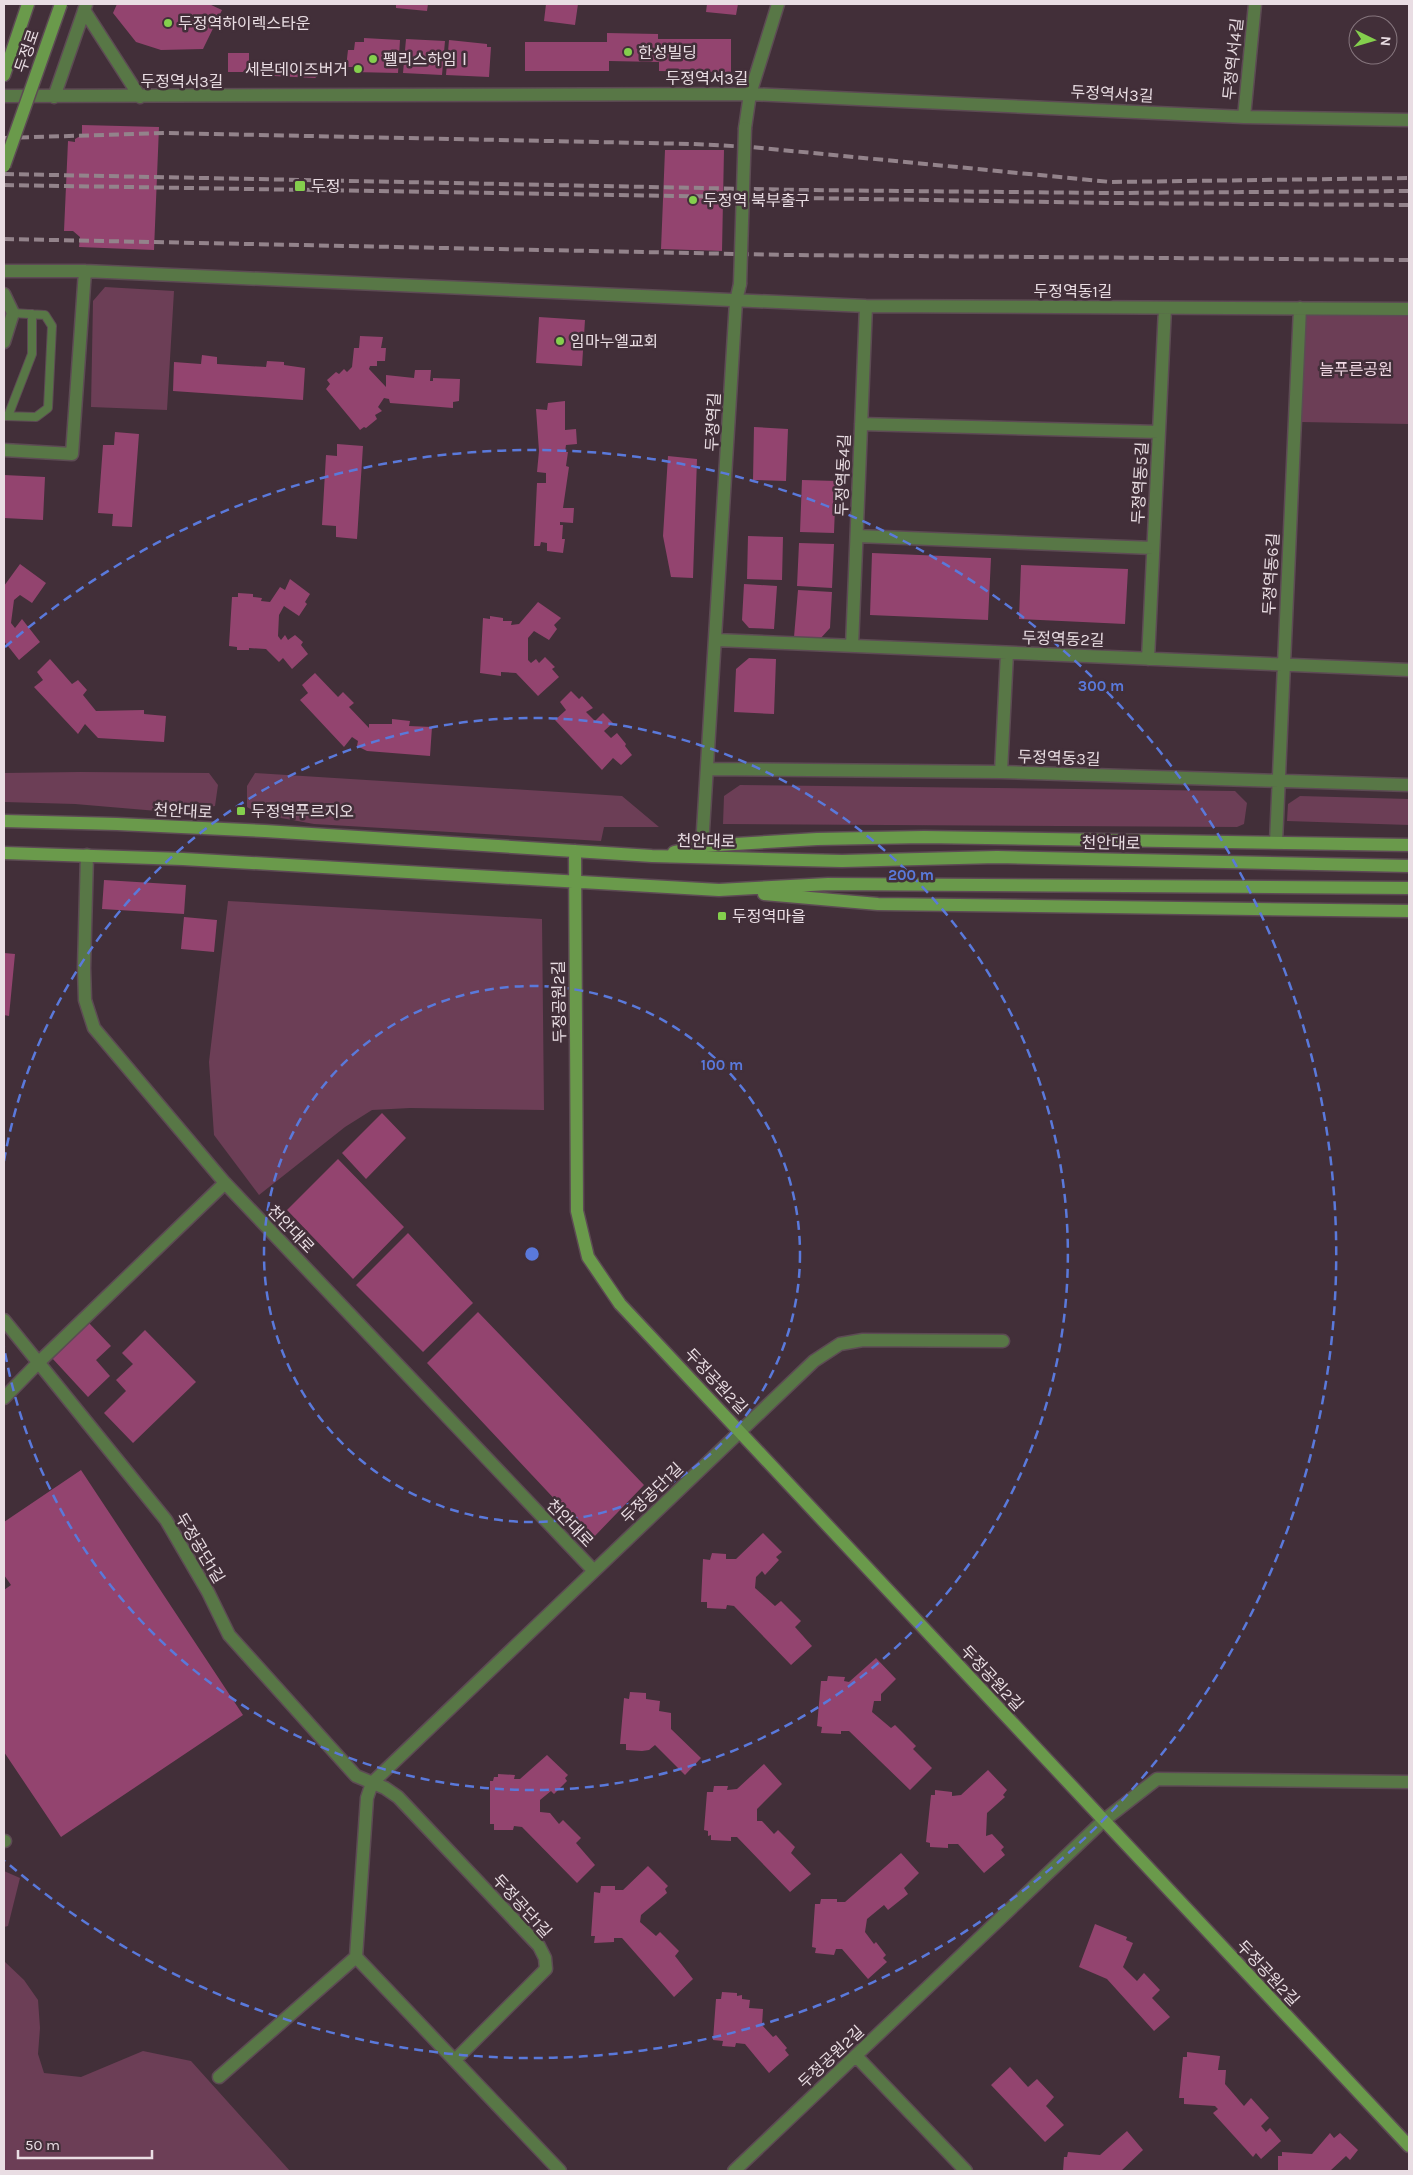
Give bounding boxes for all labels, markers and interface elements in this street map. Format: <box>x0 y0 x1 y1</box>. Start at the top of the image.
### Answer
place label: 두정역하이렉스타운 <box>178 14 310 33</box>
north arrow <box>1348 15 1398 65</box>
marker: 두정역하이렉스타운 <box>162 17 174 29</box>
street label: 두정역서4길 <box>1219 17 1247 101</box>
street label: 두정로 <box>11 27 43 75</box>
text: N <box>1377 35 1394 47</box>
place label: 한성빌딩 <box>638 43 697 62</box>
marker: 한성빌딩 <box>622 46 634 58</box>
place label: 펠리스하임Ⅰ <box>383 50 473 69</box>
marker: 펠리스하임Ⅰ <box>367 53 379 65</box>
place label: 세븐데이즈버거 <box>245 60 348 79</box>
marker: 세븐데이즈버거 <box>352 63 364 75</box>
street label: 두정역서3길 <box>665 69 749 88</box>
street label: 두정역서3길 <box>140 72 224 91</box>
street label: 두정역서3길 <box>1070 82 1154 106</box>
place label: 두정 <box>311 177 340 196</box>
marker: 두정 <box>293 179 307 193</box>
place label: 두정역 북부출구 <box>703 191 810 210</box>
marker: 두정역 북부출구 <box>687 194 699 206</box>
street label: 두정역동1길 <box>1034 282 1112 301</box>
place label: 임마누엘교회 <box>570 332 658 351</box>
marker: 임마누엘교회 <box>554 335 566 347</box>
park label: 늘푸른공원 <box>1319 360 1393 379</box>
street label: 두정역길 <box>702 392 724 452</box>
street label: 두정역동4길 <box>832 433 854 517</box>
street label: 두정역동5길 <box>1128 441 1152 525</box>
street label: 두정역동6길 <box>1259 532 1283 616</box>
street label: 두정역동2길 <box>1021 628 1105 650</box>
text: 300 m <box>1078 677 1124 695</box>
street label: 두정역동3길 <box>1017 747 1101 769</box>
street label: 천안대로 <box>153 800 213 822</box>
place label: 두정역푸르지오 <box>251 802 354 821</box>
marker: 두정역푸르지오 <box>235 805 247 817</box>
street label: 천안대로 <box>676 831 736 851</box>
street label: 천안대로 <box>1081 833 1141 853</box>
text: 200 m <box>888 866 934 884</box>
place label: 두정역마을 <box>732 907 806 926</box>
marker: 두정역마을 <box>716 910 728 922</box>
street label: 두정공원2길 <box>549 960 569 1044</box>
text: 100 m <box>701 1056 743 1074</box>
street label: 천안대로 <box>264 1201 318 1257</box>
centre of rings <box>523 1245 541 1263</box>
street label: 두정공원2길 <box>681 1344 751 1418</box>
street label: 두정공단1길 <box>617 1459 687 1527</box>
street label: 천안대로 <box>543 1495 597 1551</box>
street label: 두정공단1길 <box>172 1509 228 1587</box>
street label: 두정공원2길 <box>957 1641 1027 1715</box>
street label: 두정공단1길 <box>489 1870 555 1942</box>
street label: 두정공원2길 <box>1233 1936 1303 2010</box>
street label: 두정공원2길 <box>794 2022 868 2092</box>
scale bar <box>18 2128 151 2160</box>
text: 50 m <box>25 2136 60 2154</box>

